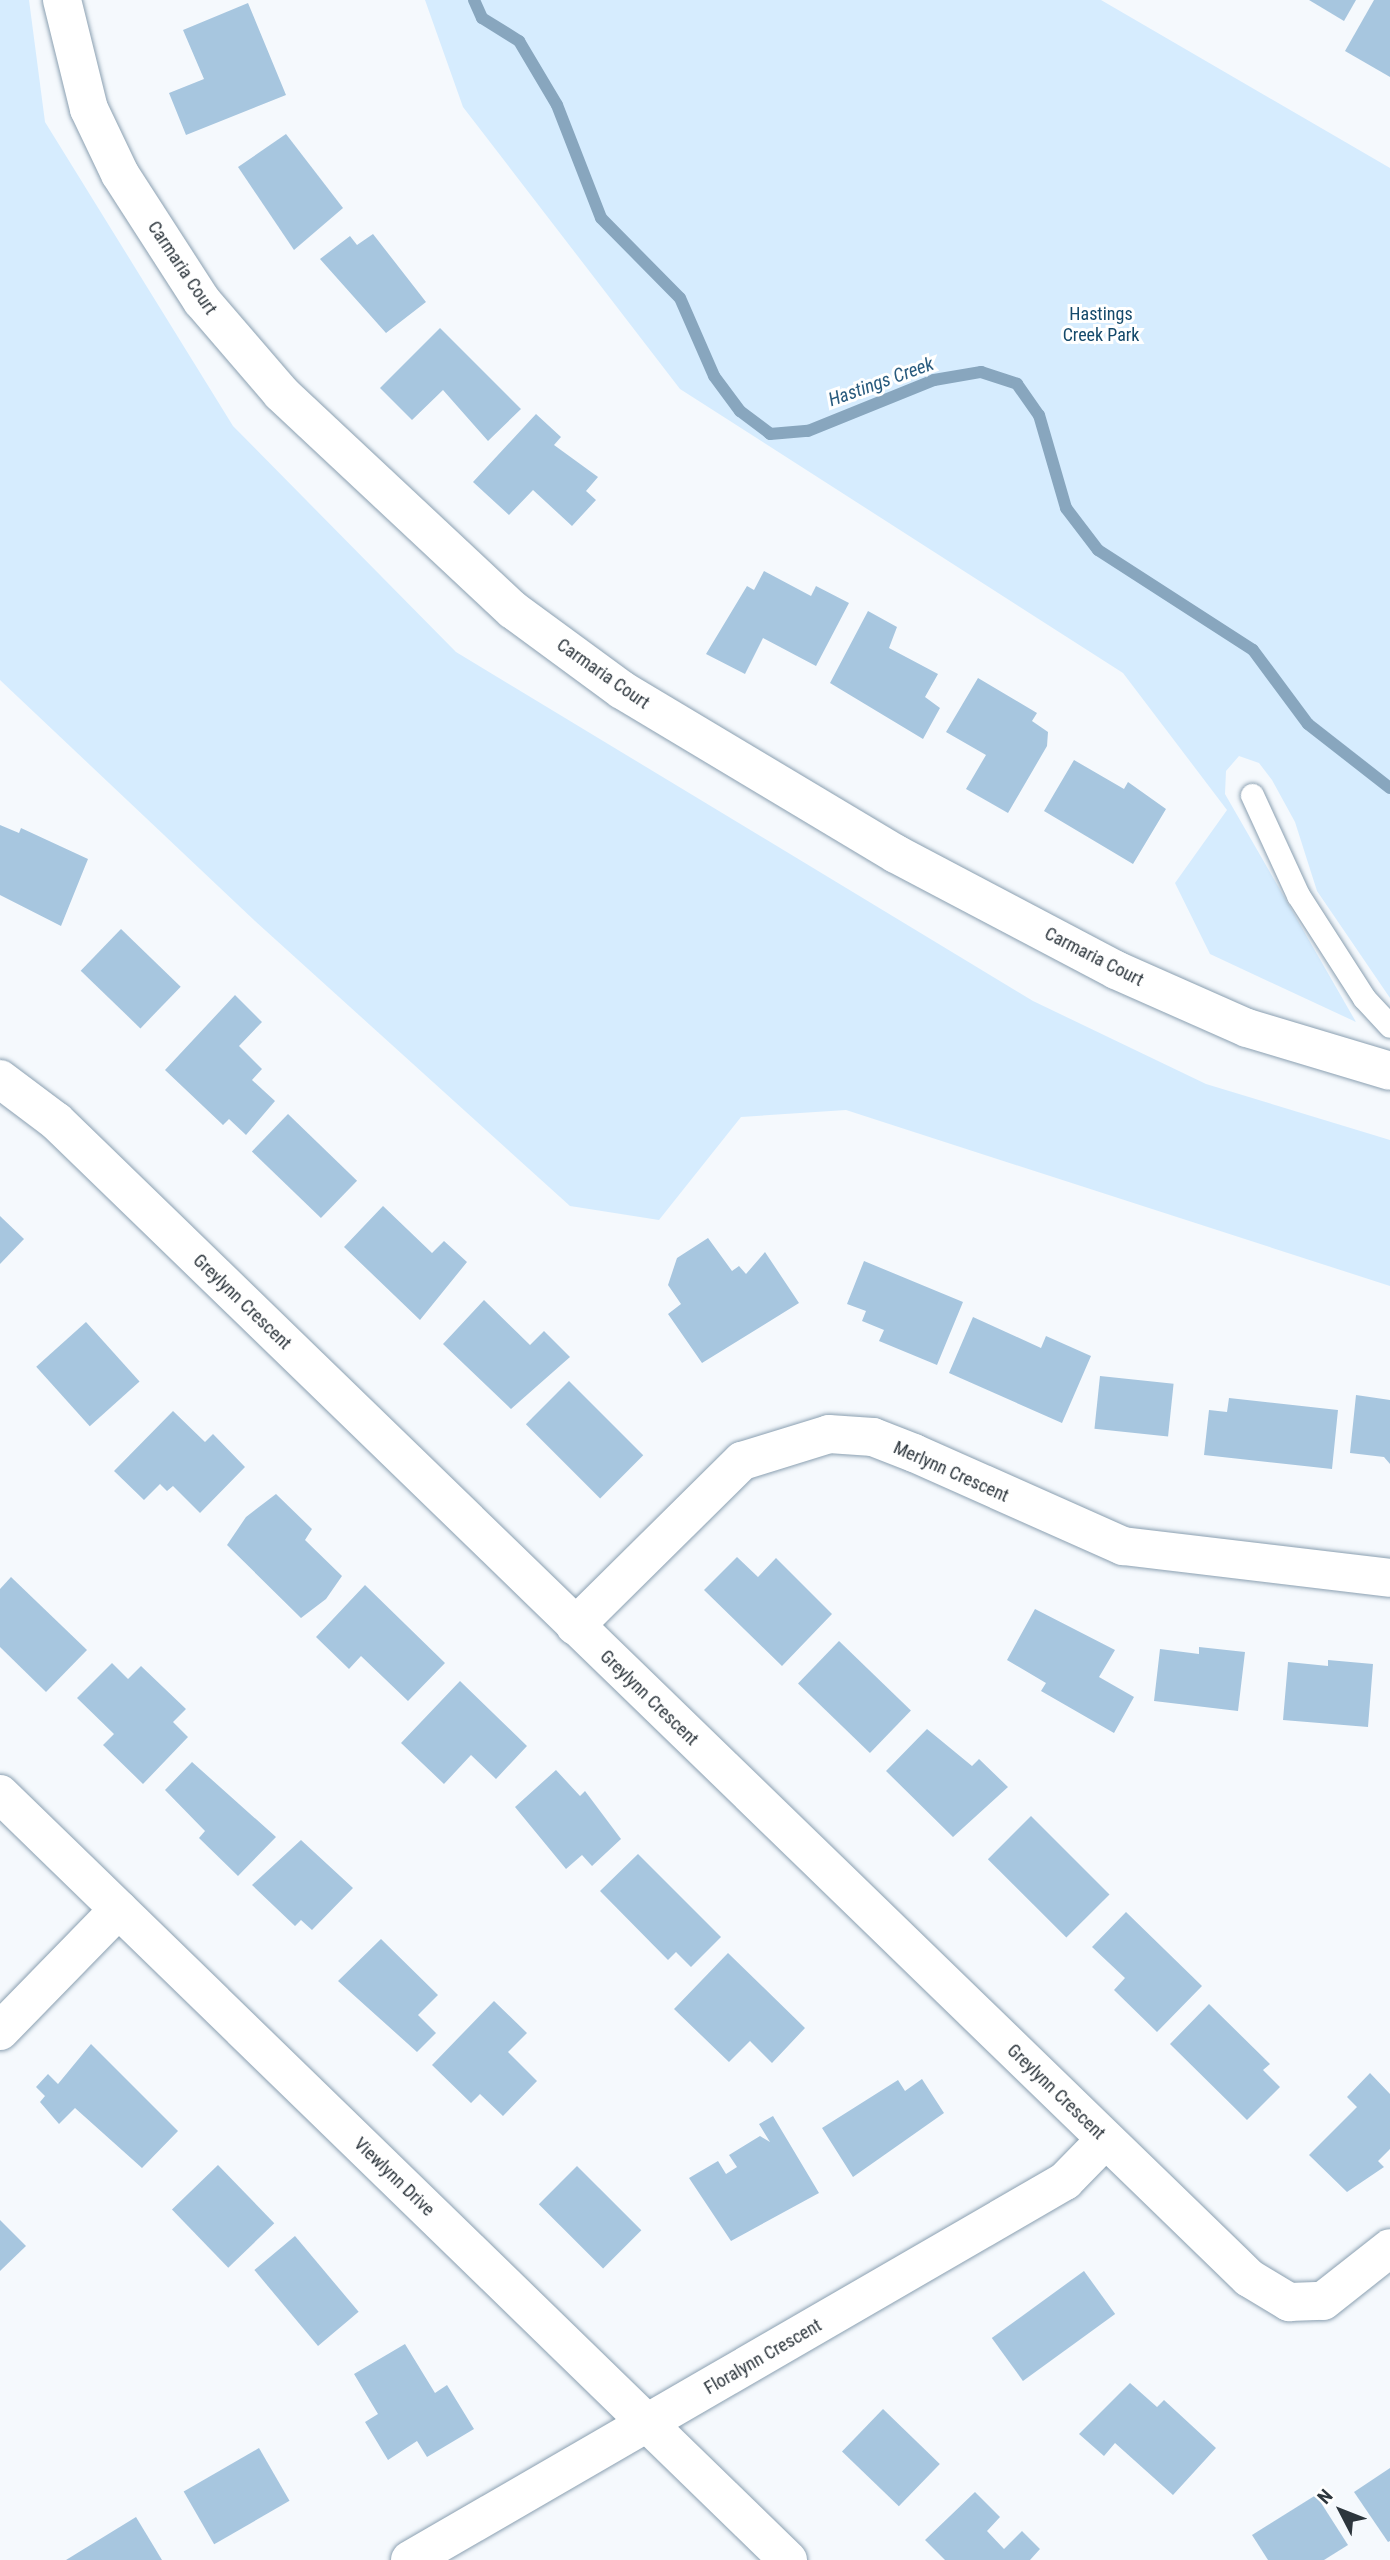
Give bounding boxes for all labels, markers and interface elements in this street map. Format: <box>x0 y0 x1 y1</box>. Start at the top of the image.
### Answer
street label: Carmaria Court <box>143 217 221 319</box>
park label: Hastings Creek Park <box>1063 304 1139 346</box>
water label: Hastings Creek <box>825 352 937 412</box>
street label: Carmaria Court <box>553 634 653 714</box>
street label: Carmaria Court <box>1041 923 1147 991</box>
street label: Greylynn Crescent <box>188 1250 296 1354</box>
street label: Merlynn Crescent <box>890 1437 1012 1507</box>
street label: Greylynn Crescent <box>595 1646 703 1750</box>
street label: Greylynn Crescent <box>1002 2040 1110 2144</box>
street label: Viewlynn Drive <box>349 2133 439 2221</box>
street label: Floralynn Crescent <box>701 2315 825 2399</box>
north arrow <box>1306 2476 1376 2546</box>
text: N <box>1313 2485 1337 2509</box>

